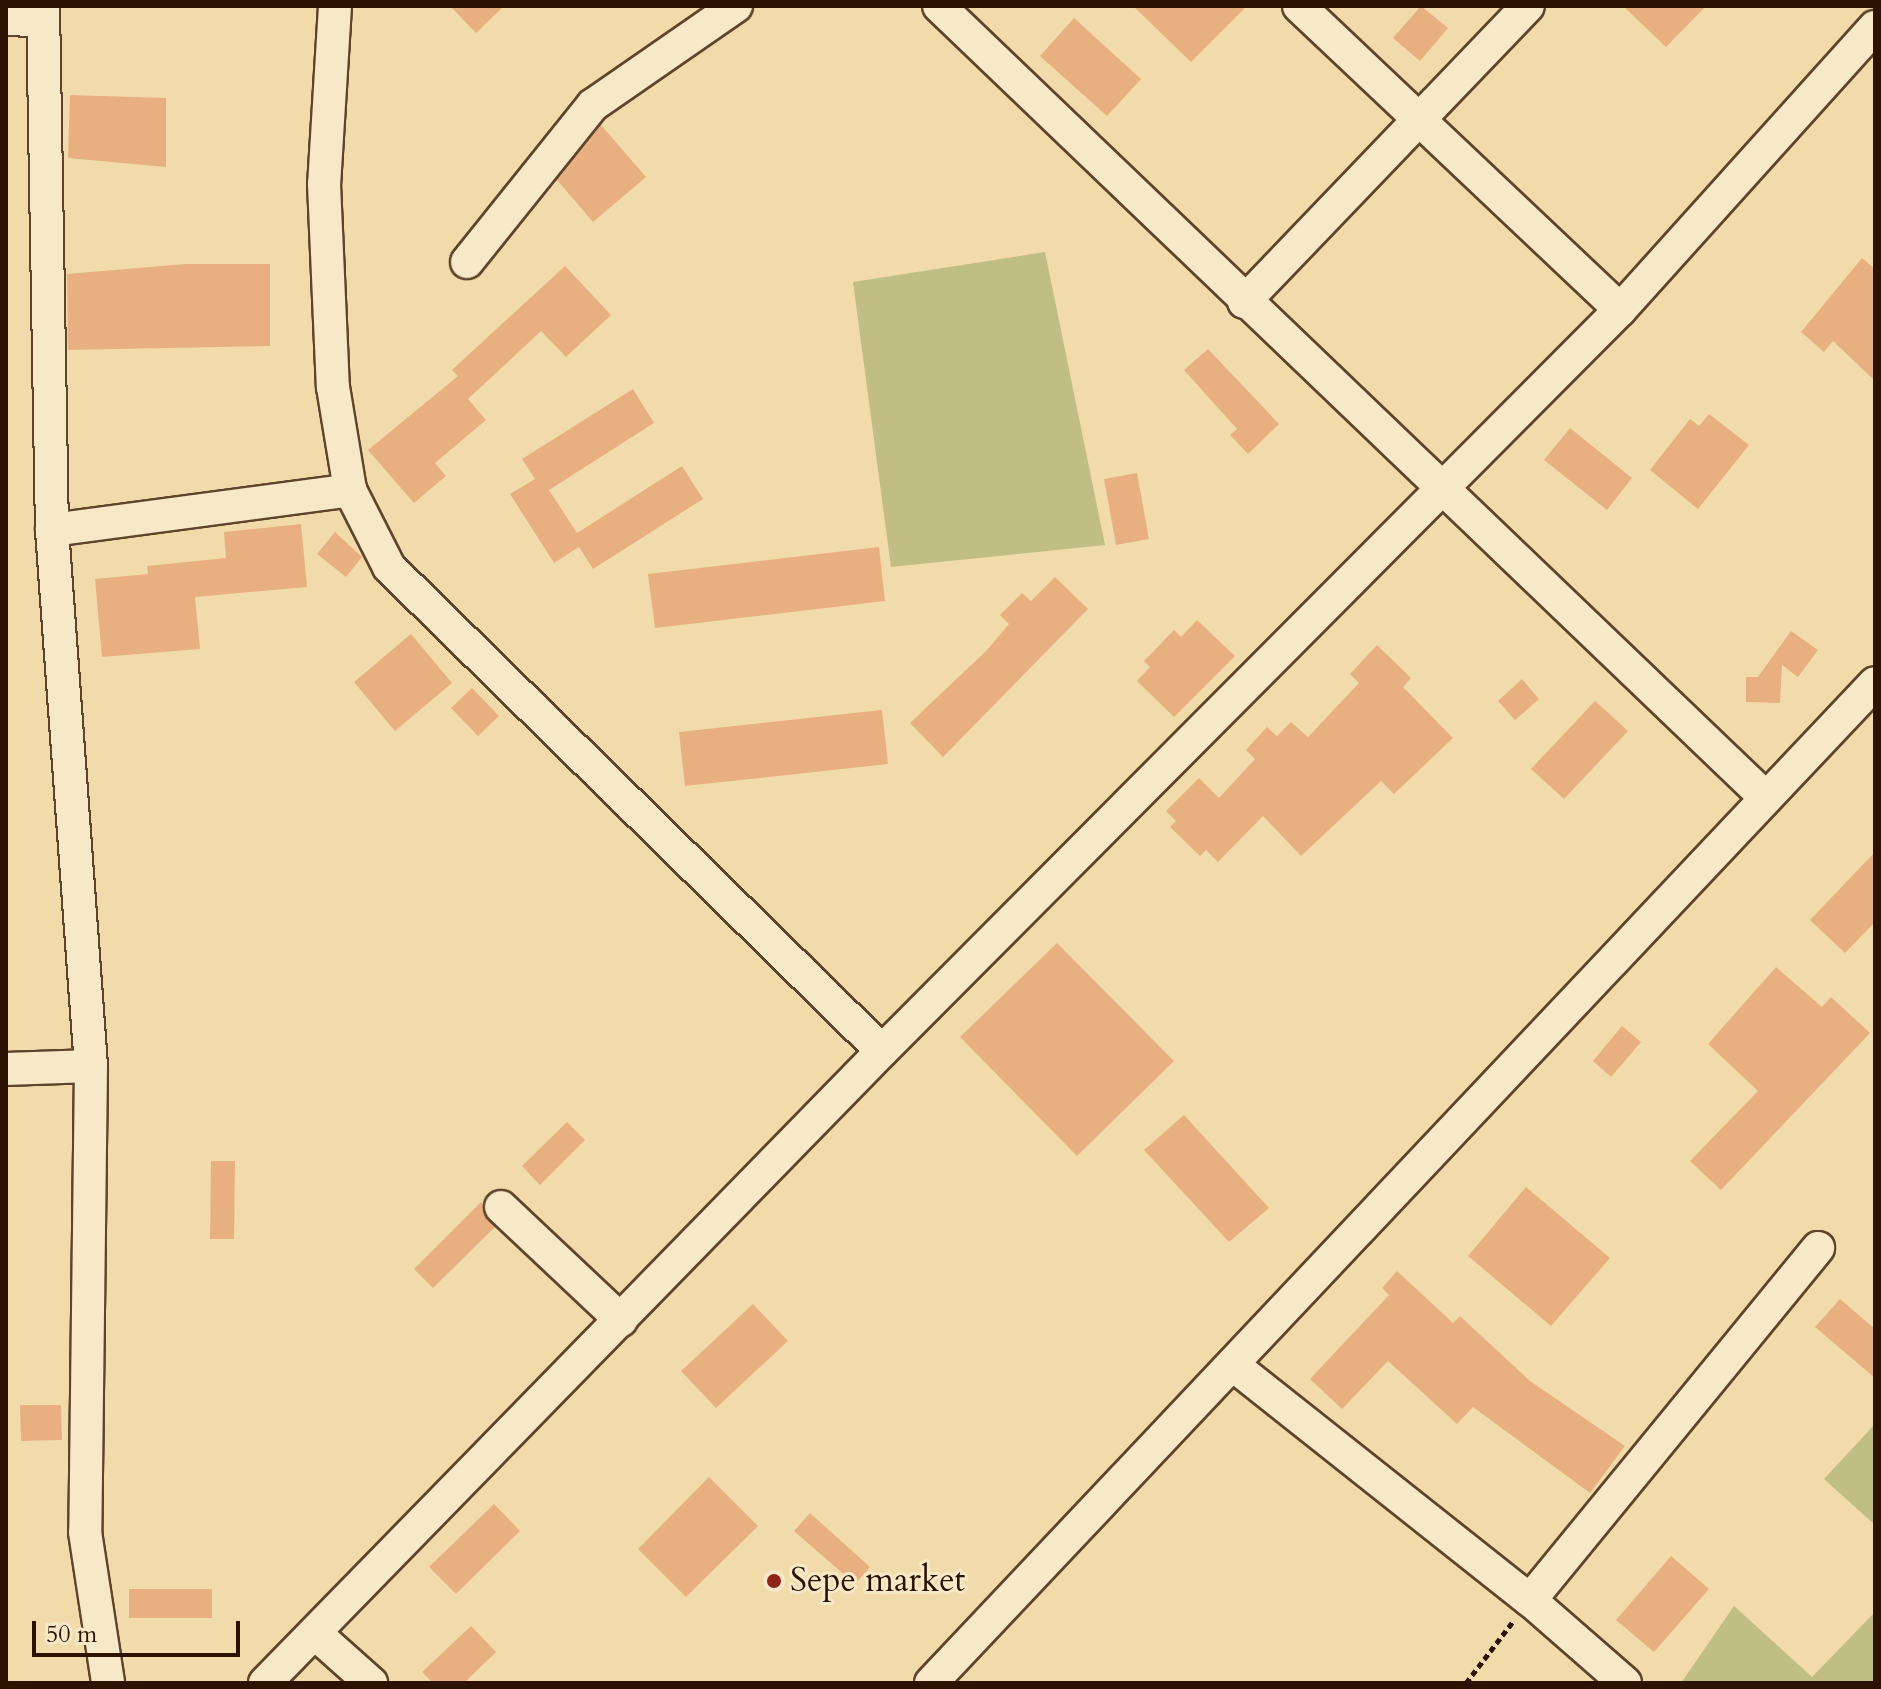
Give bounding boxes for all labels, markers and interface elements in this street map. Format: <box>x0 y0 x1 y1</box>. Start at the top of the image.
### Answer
place label: Sepe market <box>790 1561 965 1601</box>
marker: Sepe market <box>765 1572 783 1590</box>
scale bar <box>36 1605 244 1655</box>
text: 50 m <box>46 1618 97 1651</box>

